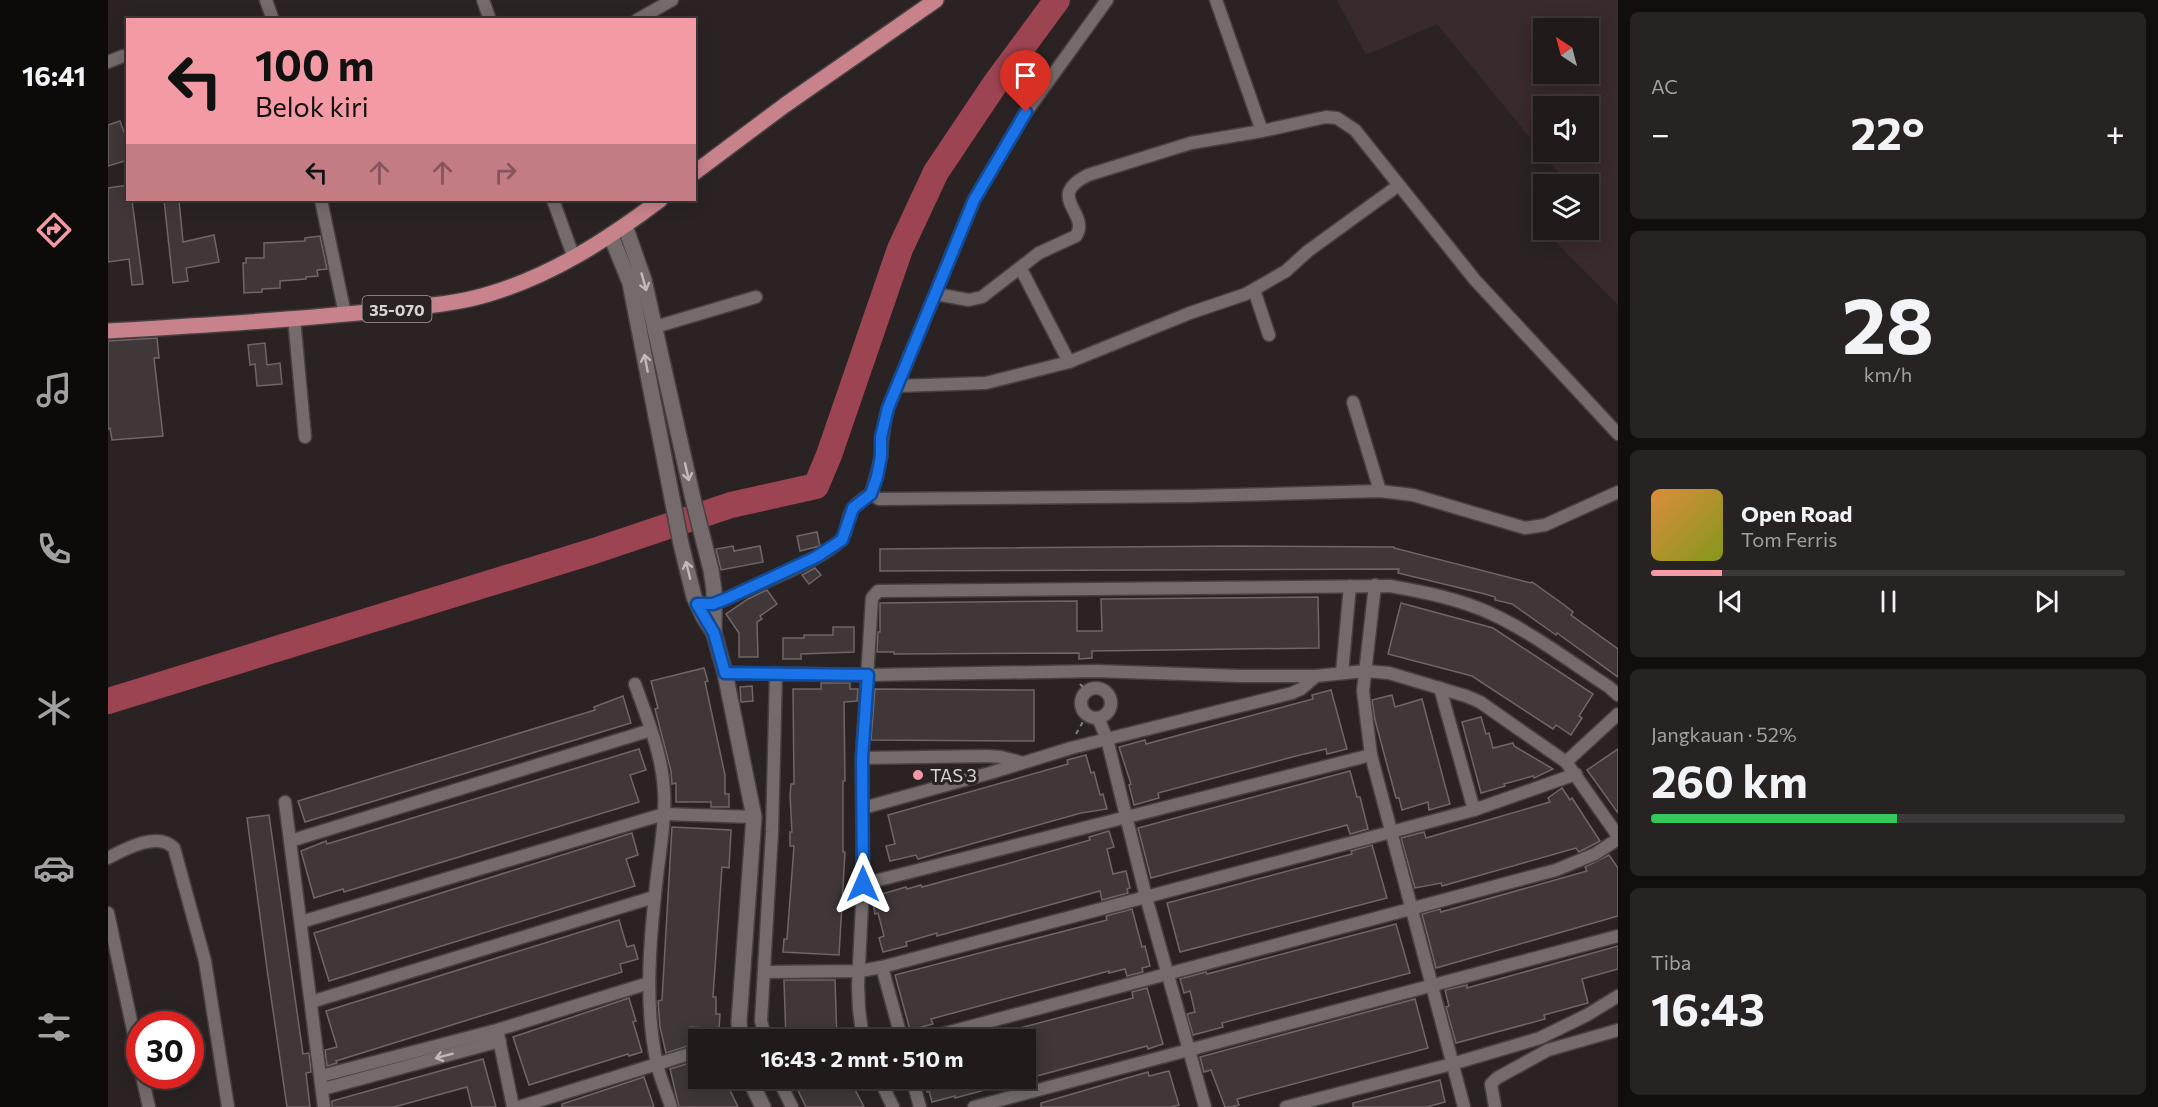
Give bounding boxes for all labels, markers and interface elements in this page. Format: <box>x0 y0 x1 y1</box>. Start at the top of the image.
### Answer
north arrow <box>1533 18 1599 84</box>
map controls <box>1533 18 1599 240</box>
text: 100 m <box>255 38 375 90</box>
icon: left <box>156 42 234 120</box>
pin <box>1000 50 1051 112</box>
text: 16:41 <box>22 59 86 92</box>
icon: arrive <box>1009 59 1042 92</box>
text: AC <box>1651 74 1678 98</box>
text: Belok kiri <box>255 90 369 123</box>
button: sound <box>1533 96 1599 162</box>
text: 22° <box>1851 104 1925 159</box>
text: − <box>1651 112 1670 153</box>
text: + <box>2106 112 2125 153</box>
icon: left <box>300 156 333 189</box>
icon: ahead <box>363 156 396 189</box>
icon: ahead <box>426 156 459 189</box>
icon: right <box>489 156 522 189</box>
button: layers <box>1533 174 1599 240</box>
icon: directions <box>33 209 75 251</box>
one-way arrow <box>639 272 650 291</box>
text: 28 <box>1842 275 1934 370</box>
road number: 35-070 <box>362 296 432 322</box>
one-way arrow <box>639 354 651 373</box>
text: km/h <box>1864 362 1912 386</box>
icon: music <box>33 369 75 411</box>
one-way arrow <box>681 462 693 481</box>
text: Open Road <box>1741 500 1852 527</box>
text: Tom Ferris <box>1741 527 1837 551</box>
icon: phone <box>33 528 75 570</box>
one-way arrow <box>681 561 693 580</box>
icon: previous <box>1714 585 1747 618</box>
icon: pause <box>1872 585 1905 618</box>
icon: next <box>2030 585 2063 618</box>
icon: climate <box>33 687 75 729</box>
text: Jangkauan · 52% <box>1651 722 1797 746</box>
text: 260 km <box>1651 752 1808 807</box>
place label: TAS 3 <box>930 764 977 786</box>
marker: TAS 3 <box>911 768 925 782</box>
icon: car <box>33 847 75 889</box>
position arrow <box>831 852 895 916</box>
text: Tiba <box>1651 950 1691 974</box>
text: 16:43 <box>1651 980 1765 1035</box>
icon: filters <box>33 1006 75 1048</box>
speed limit sign: 30 <box>126 1011 204 1089</box>
text: 16:43 · 2 mnt · 510 m <box>761 1045 963 1072</box>
one-way arrow <box>435 1051 454 1063</box>

